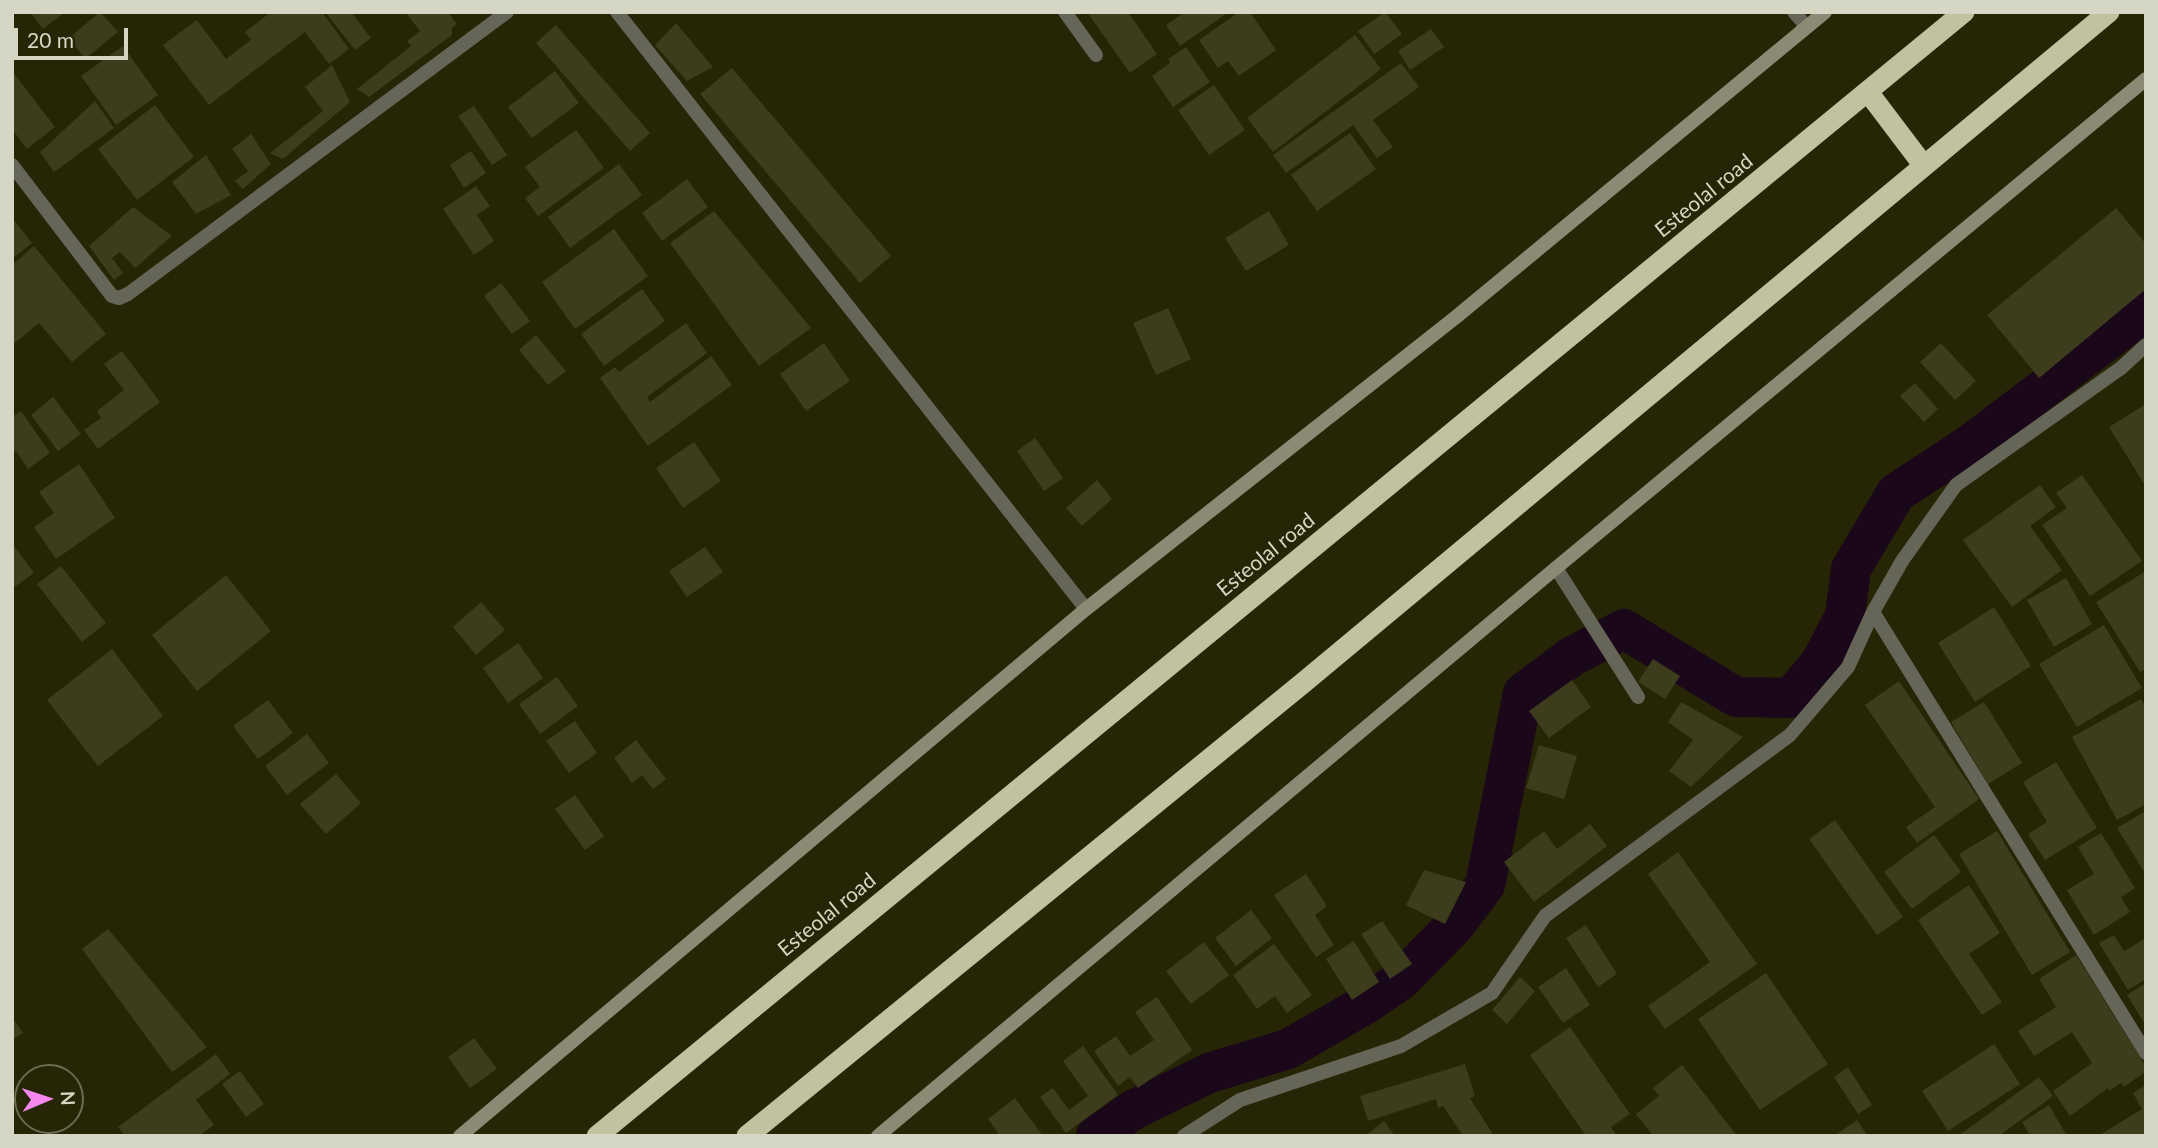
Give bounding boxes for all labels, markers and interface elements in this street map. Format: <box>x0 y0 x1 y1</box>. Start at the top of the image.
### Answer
scale bar <box>18 14 131 58</box>
text: 20 m <box>27 27 74 52</box>
street label: Esteolal road <box>1650 149 1758 243</box>
street label: Esteolal road <box>1212 508 1320 602</box>
street label: Esteolal road <box>773 868 881 962</box>
north arrow <box>14 1064 84 1134</box>
text: N <box>57 1091 80 1106</box>

